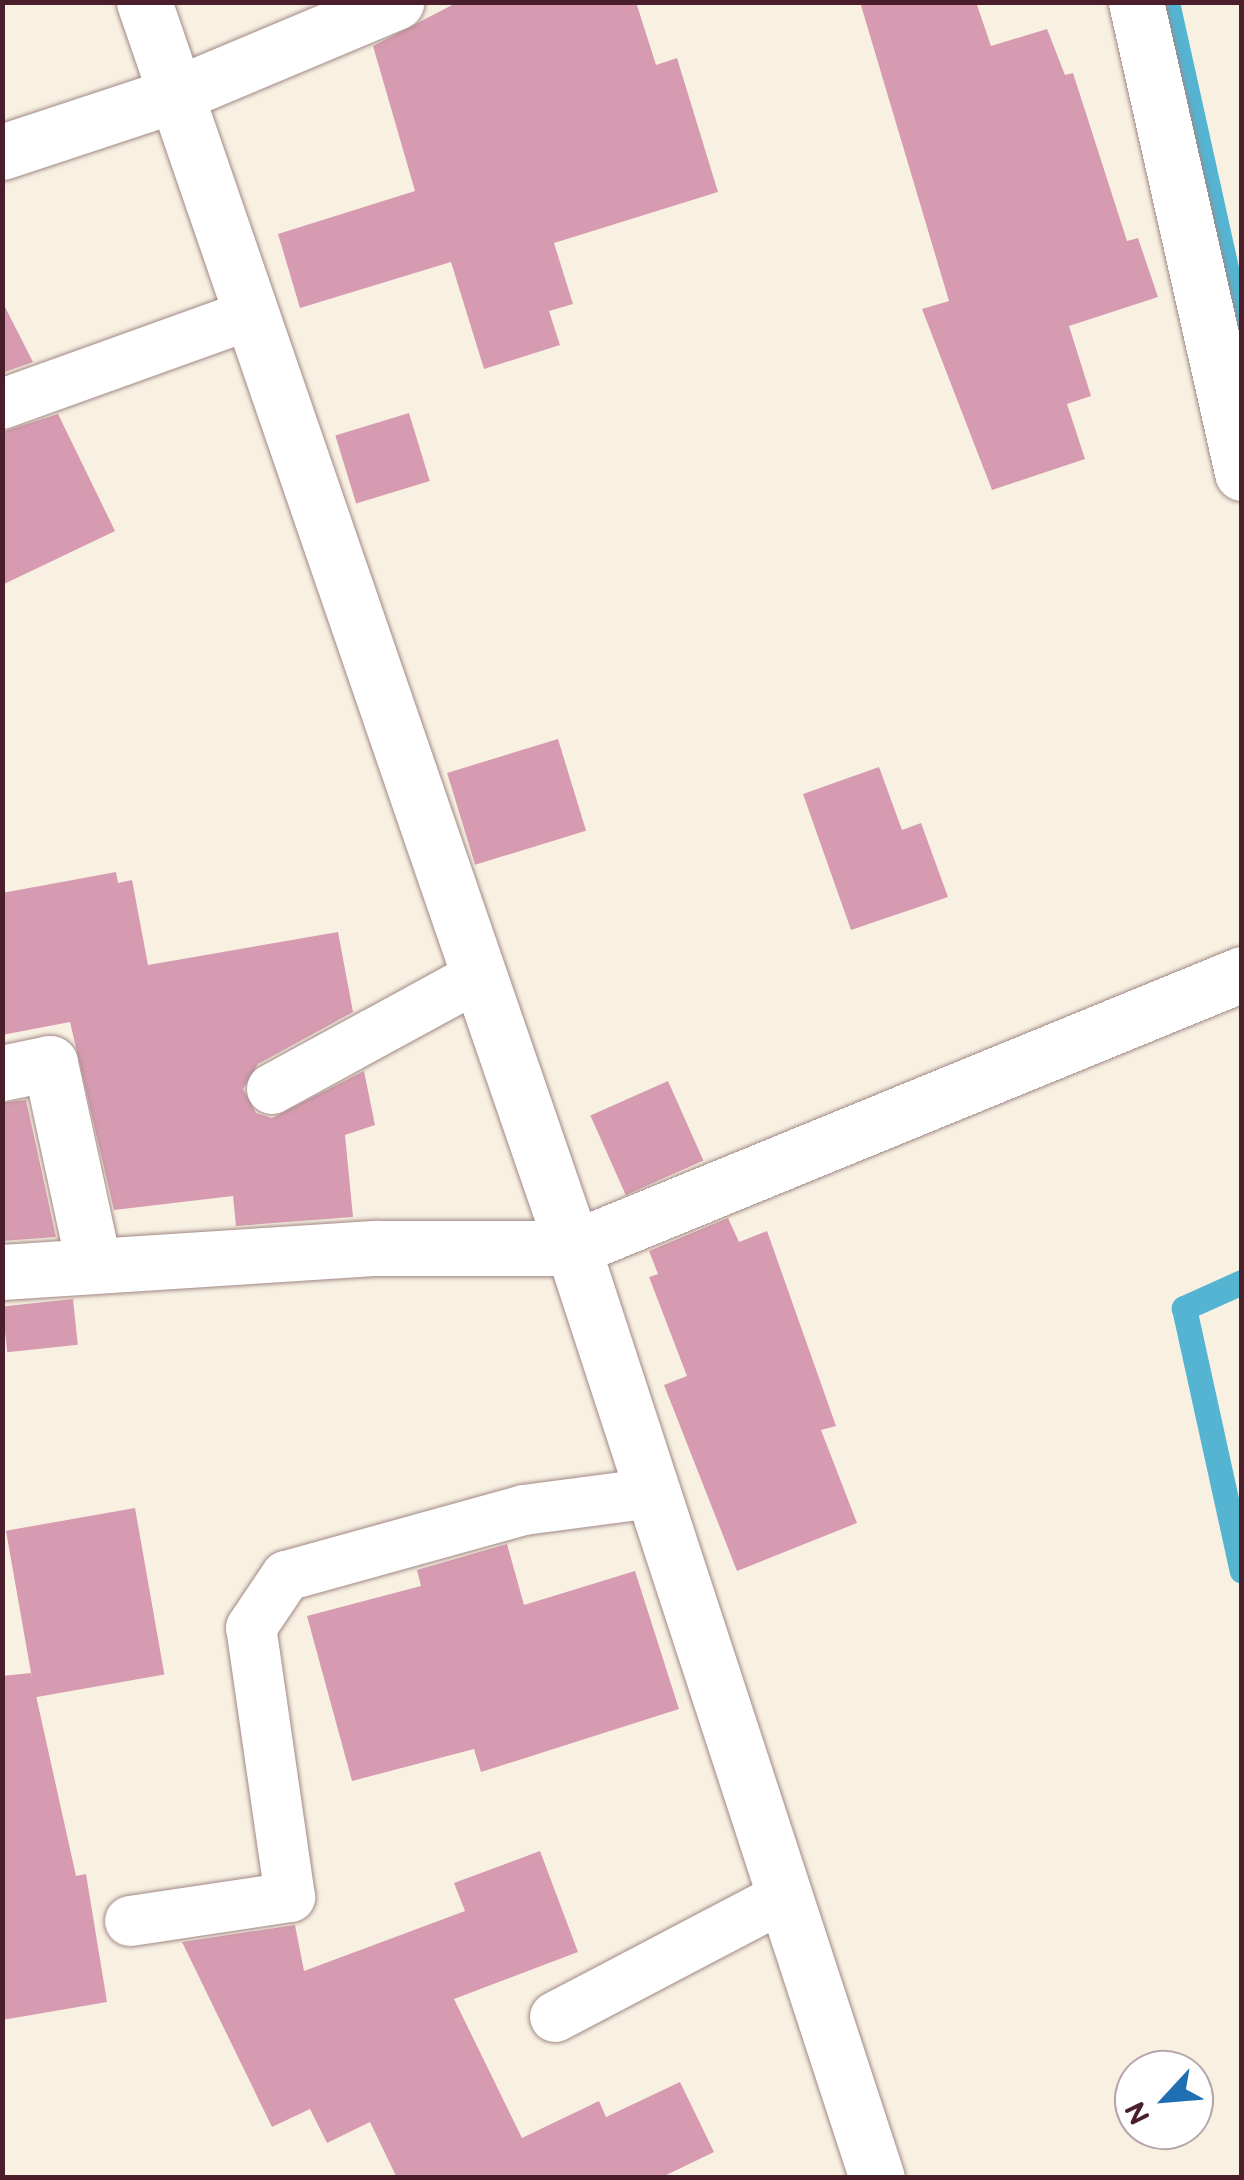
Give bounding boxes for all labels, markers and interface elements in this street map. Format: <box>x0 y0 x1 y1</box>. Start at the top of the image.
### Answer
north arrow <box>1114 2050 1214 2150</box>
text: N <box>1119 2096 1158 2129</box>

